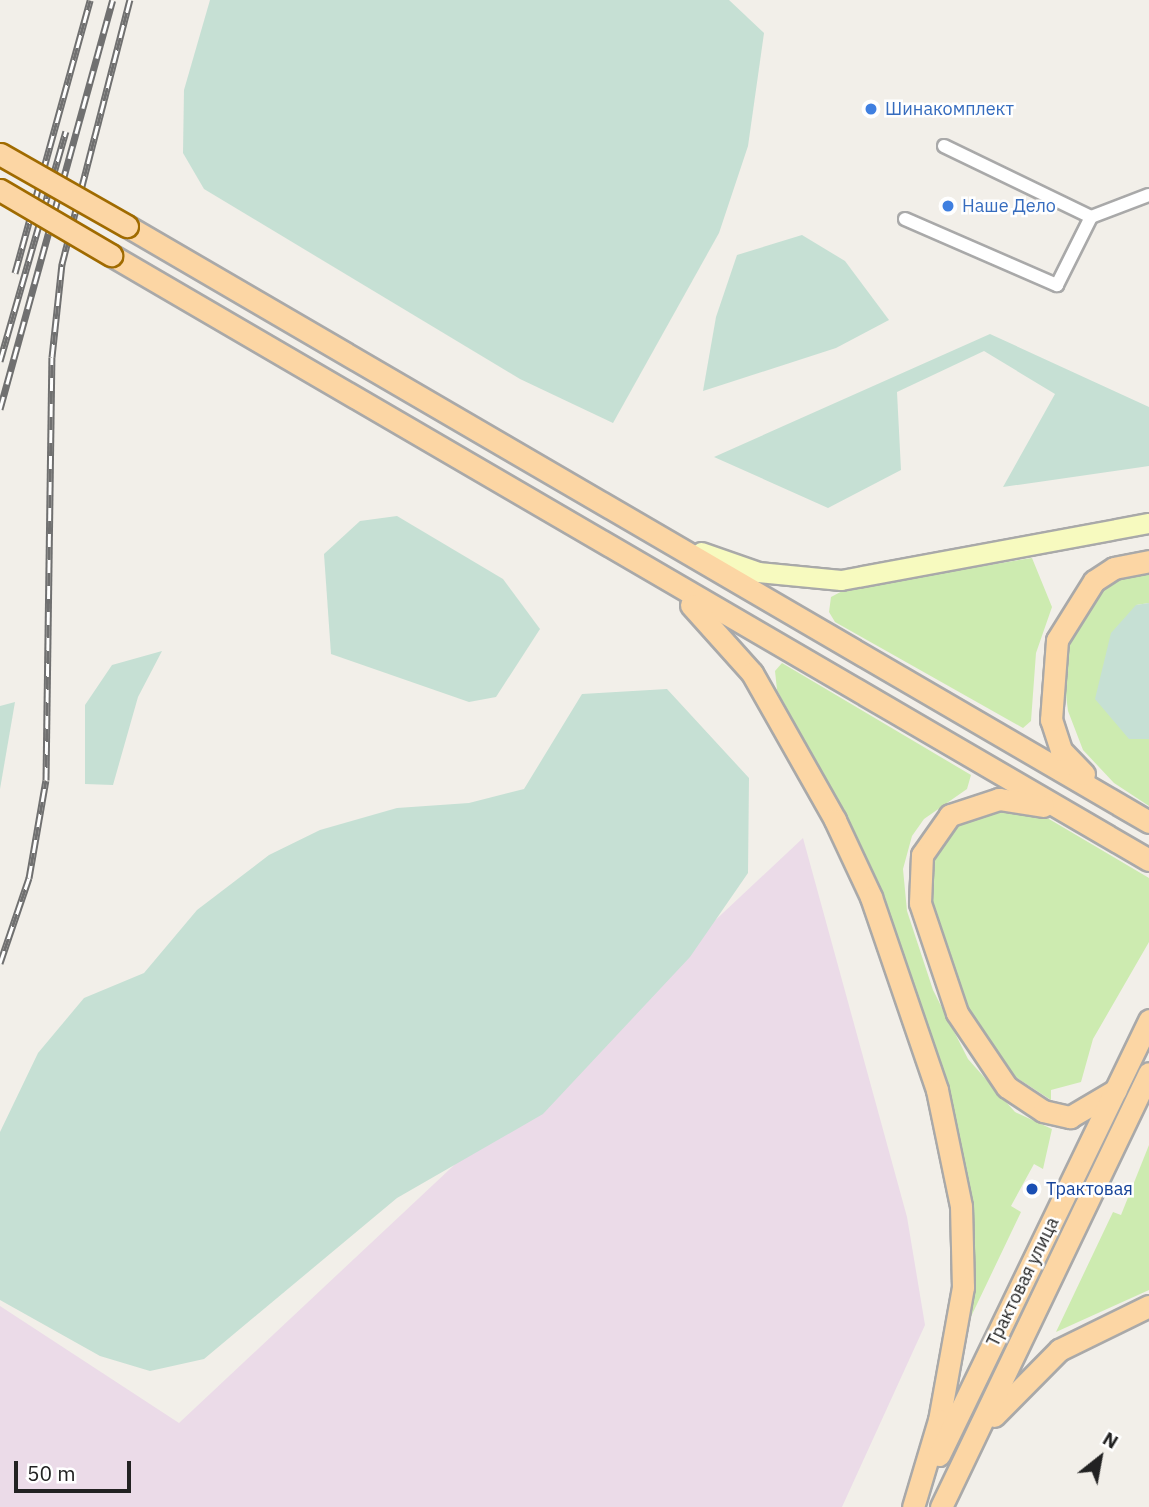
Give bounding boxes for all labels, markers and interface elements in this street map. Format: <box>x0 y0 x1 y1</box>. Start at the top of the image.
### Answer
place label: Шинакомплект <box>885 98 1014 120</box>
marker: Шинакомплект <box>863 101 879 117</box>
place label: Наше Дело <box>962 195 1056 217</box>
marker: Наше Дело <box>940 198 956 214</box>
place label: Трактовая <box>1046 1178 1133 1200</box>
marker: Трактовая <box>1024 1181 1040 1197</box>
street label: Трактовая улица <box>982 1214 1064 1350</box>
north arrow <box>1065 1423 1135 1493</box>
text: N <box>1099 1426 1123 1454</box>
scale bar <box>18 1448 135 1492</box>
text: 50 m <box>27 1459 76 1487</box>

